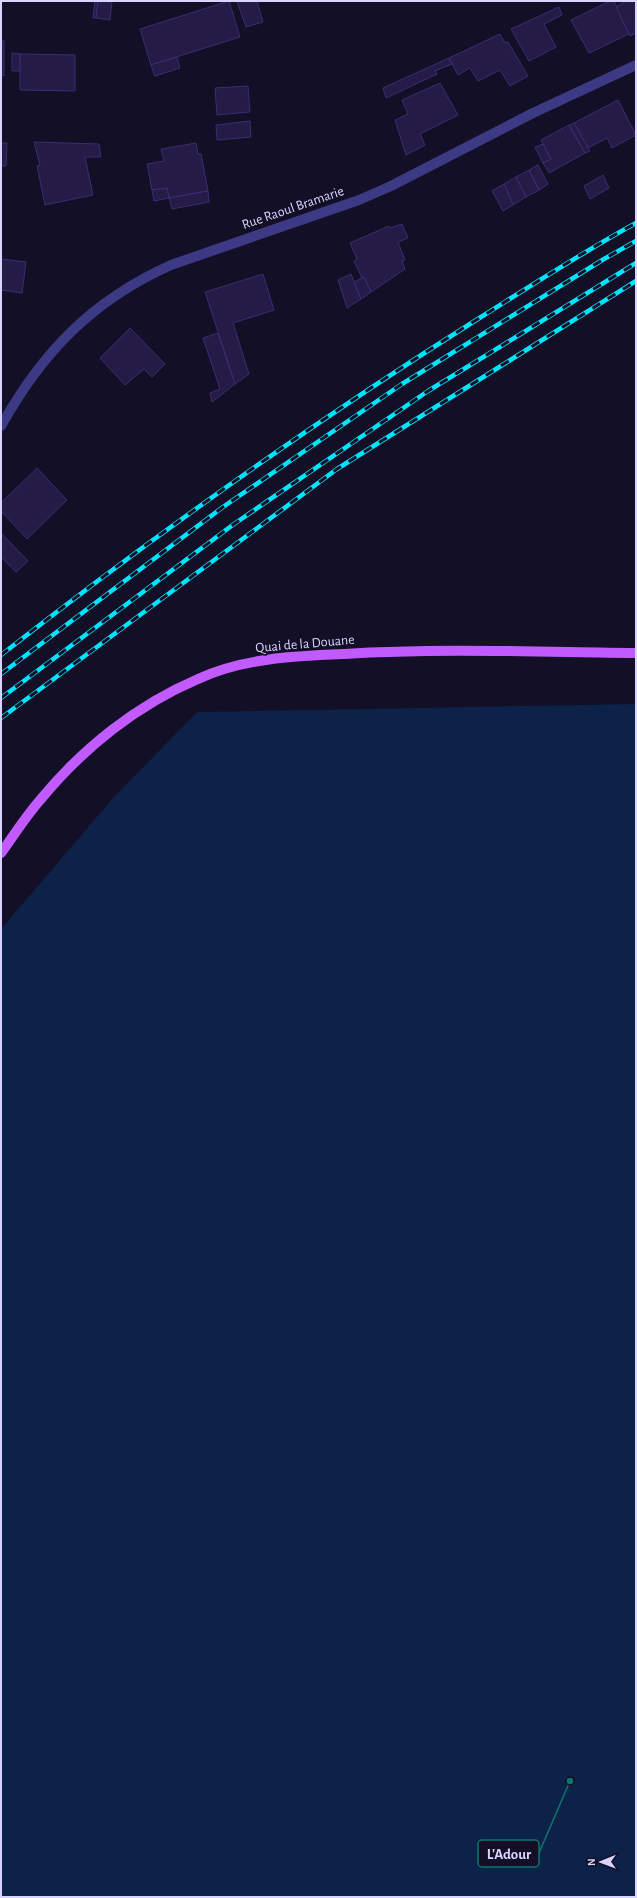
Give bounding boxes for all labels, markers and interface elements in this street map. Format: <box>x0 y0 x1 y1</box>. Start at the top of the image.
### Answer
street label: Rue Raoul Bramarie <box>240 184 346 232</box>
street label: Quai de la Douane <box>255 633 355 655</box>
callout: L'Adour <box>478 1840 539 1867</box>
north arrow <box>581 1842 621 1882</box>
text: L'Adour <box>487 1847 532 1862</box>
text: N <box>586 1858 597 1866</box>

